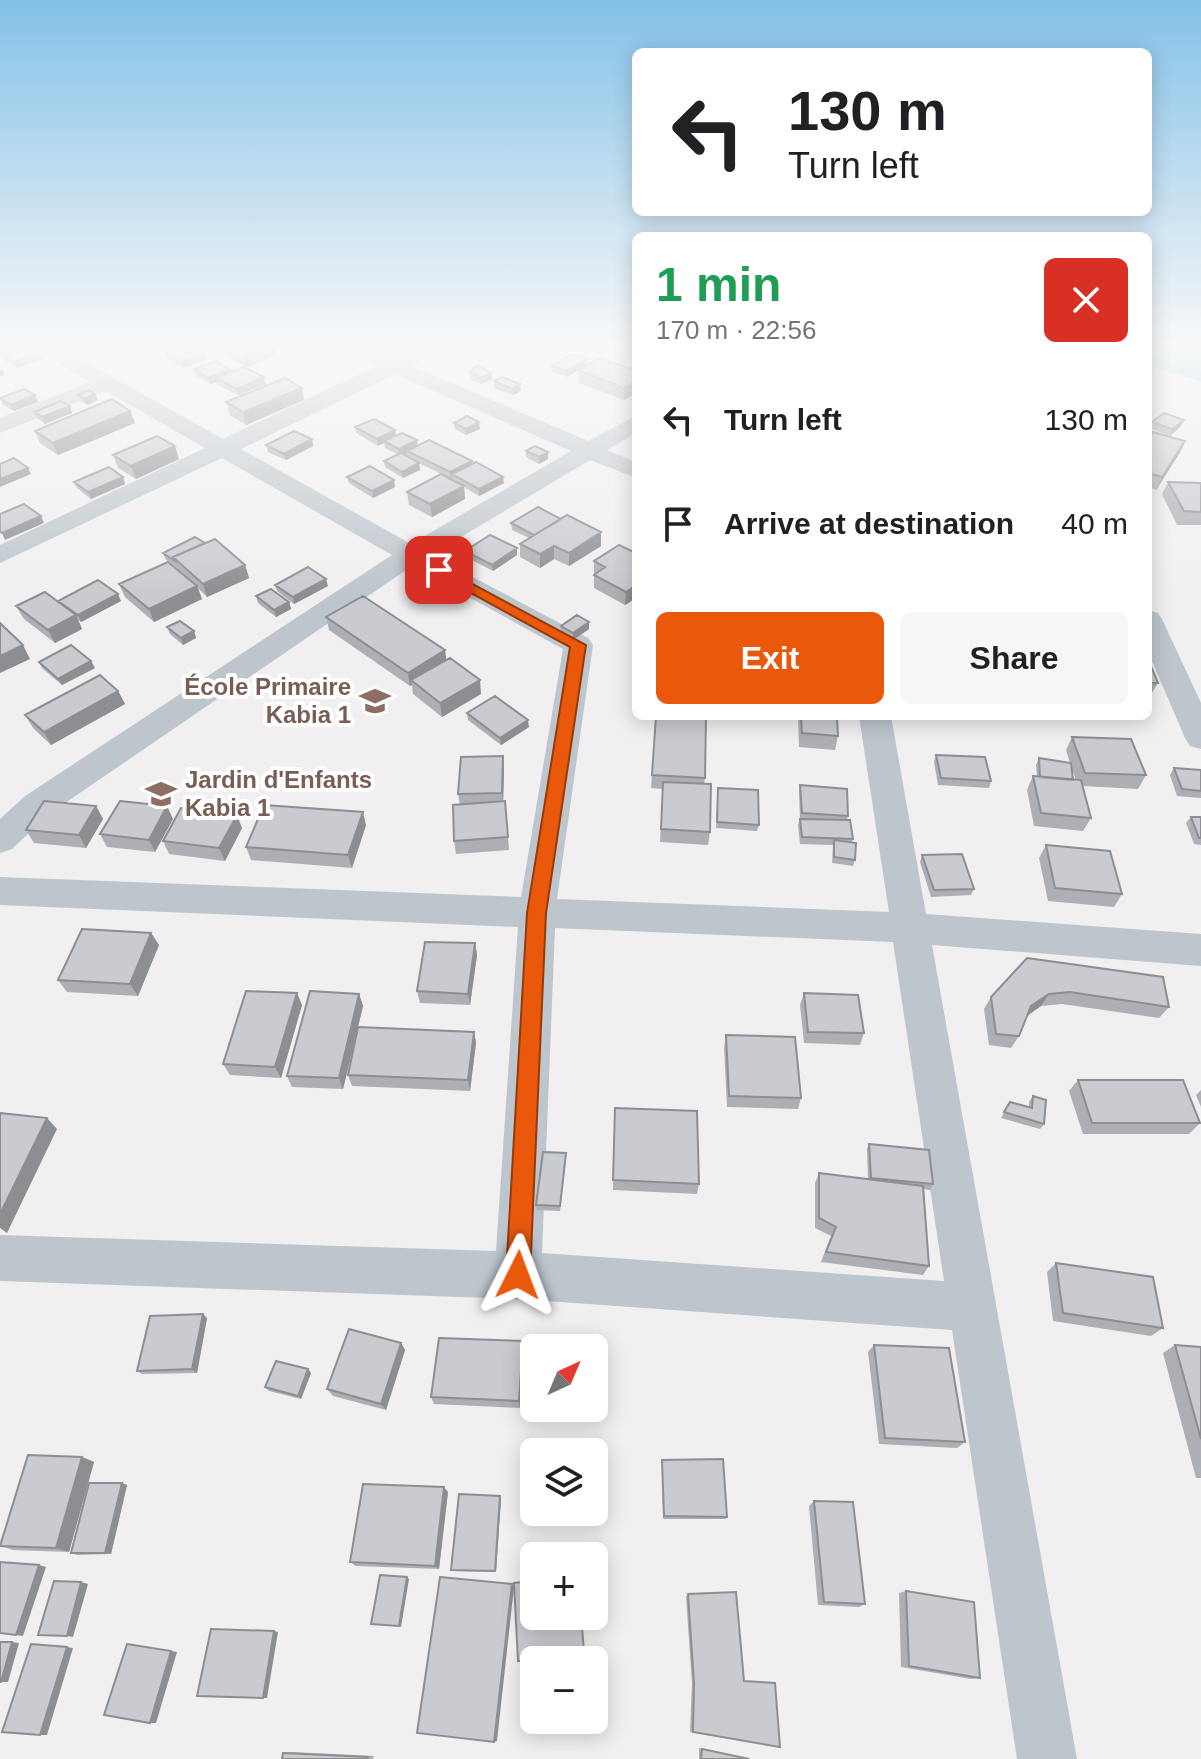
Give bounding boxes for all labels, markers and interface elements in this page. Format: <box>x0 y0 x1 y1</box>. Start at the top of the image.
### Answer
text: 130 m <box>788 79 947 142</box>
icon: left <box>656 80 760 184</box>
text: Turn left <box>788 145 919 186</box>
text: 1 min <box>656 258 781 311</box>
button: close <box>1044 258 1128 342</box>
text: 170 m · 22:56 <box>656 315 816 345</box>
icon: left <box>656 398 700 442</box>
text: Turn left <box>724 403 842 436</box>
text: 130 m <box>1045 403 1128 436</box>
icon: arrive <box>656 502 700 546</box>
text: Arrive at destination <box>724 507 1014 540</box>
text: 40 m <box>1061 507 1128 540</box>
pin <box>405 536 473 604</box>
icon: arrive <box>417 548 461 592</box>
button: Exit <box>656 612 884 704</box>
button: Share <box>900 612 1128 704</box>
place label: École Primaire Kabia 1 <box>184 673 351 728</box>
school or university icon: École Primaire Kabia 1 <box>358 684 392 718</box>
place label: Jardin d'Enfants Kabia 1 <box>185 766 372 821</box>
school or university icon: Jardin d'Enfants Kabia 1 <box>144 777 178 811</box>
position arrow <box>476 1233 560 1317</box>
north arrow <box>520 1334 608 1422</box>
map controls <box>520 1334 608 1734</box>
button: layers <box>520 1438 608 1526</box>
button: + <box>520 1542 608 1630</box>
button: − <box>520 1646 608 1734</box>

